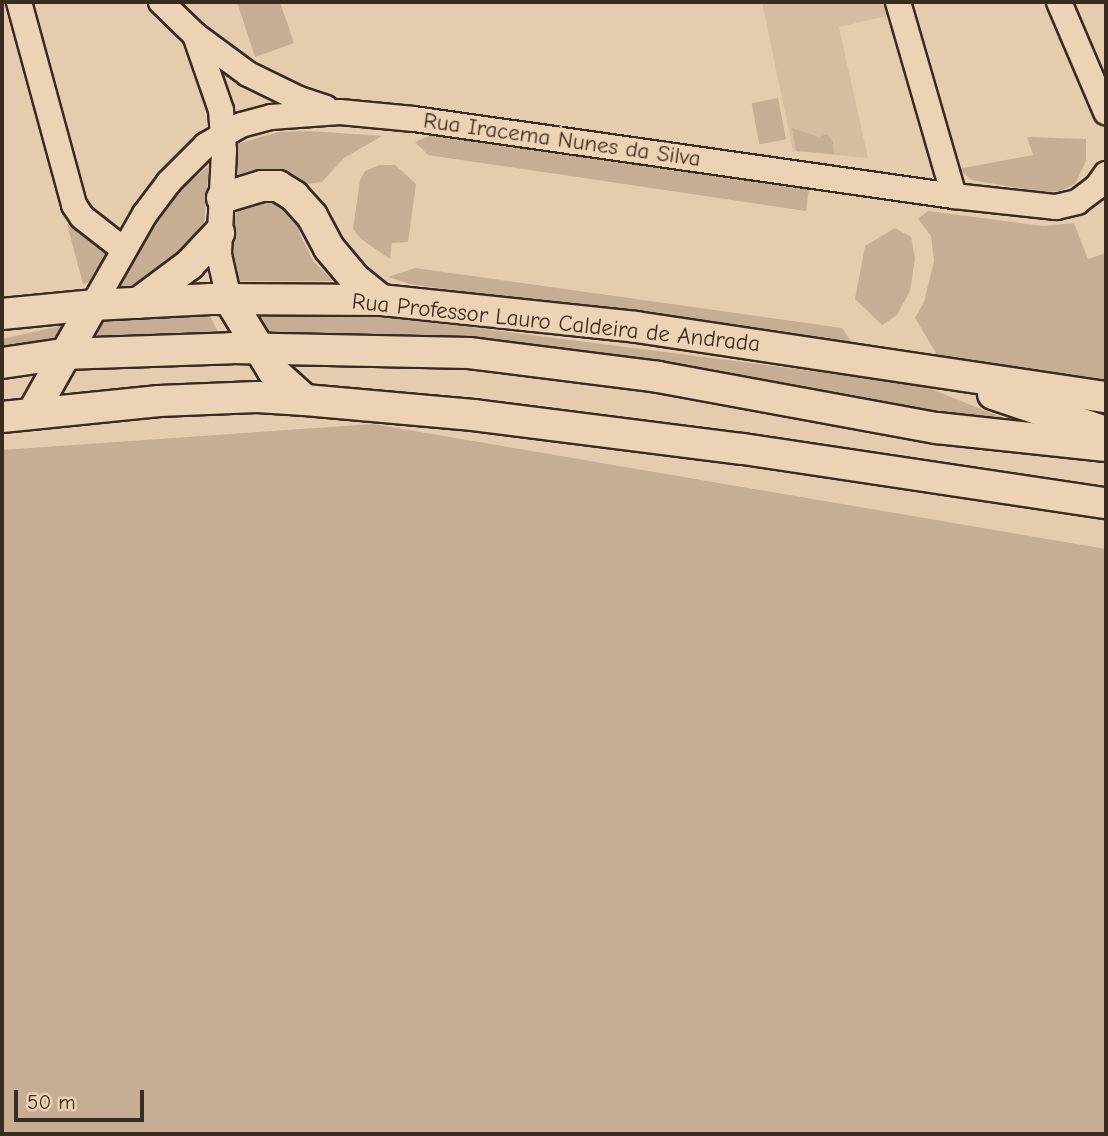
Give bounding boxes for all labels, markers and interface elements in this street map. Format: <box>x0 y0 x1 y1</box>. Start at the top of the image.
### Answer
street label: Rua Iracema Nunes da Silva <box>422 107 702 173</box>
street label: Rua Professor Lauro Caldeira de Andrada <box>351 288 761 358</box>
scale bar <box>18 1076 147 1120</box>
text: 50 m <box>27 1090 76 1114</box>

